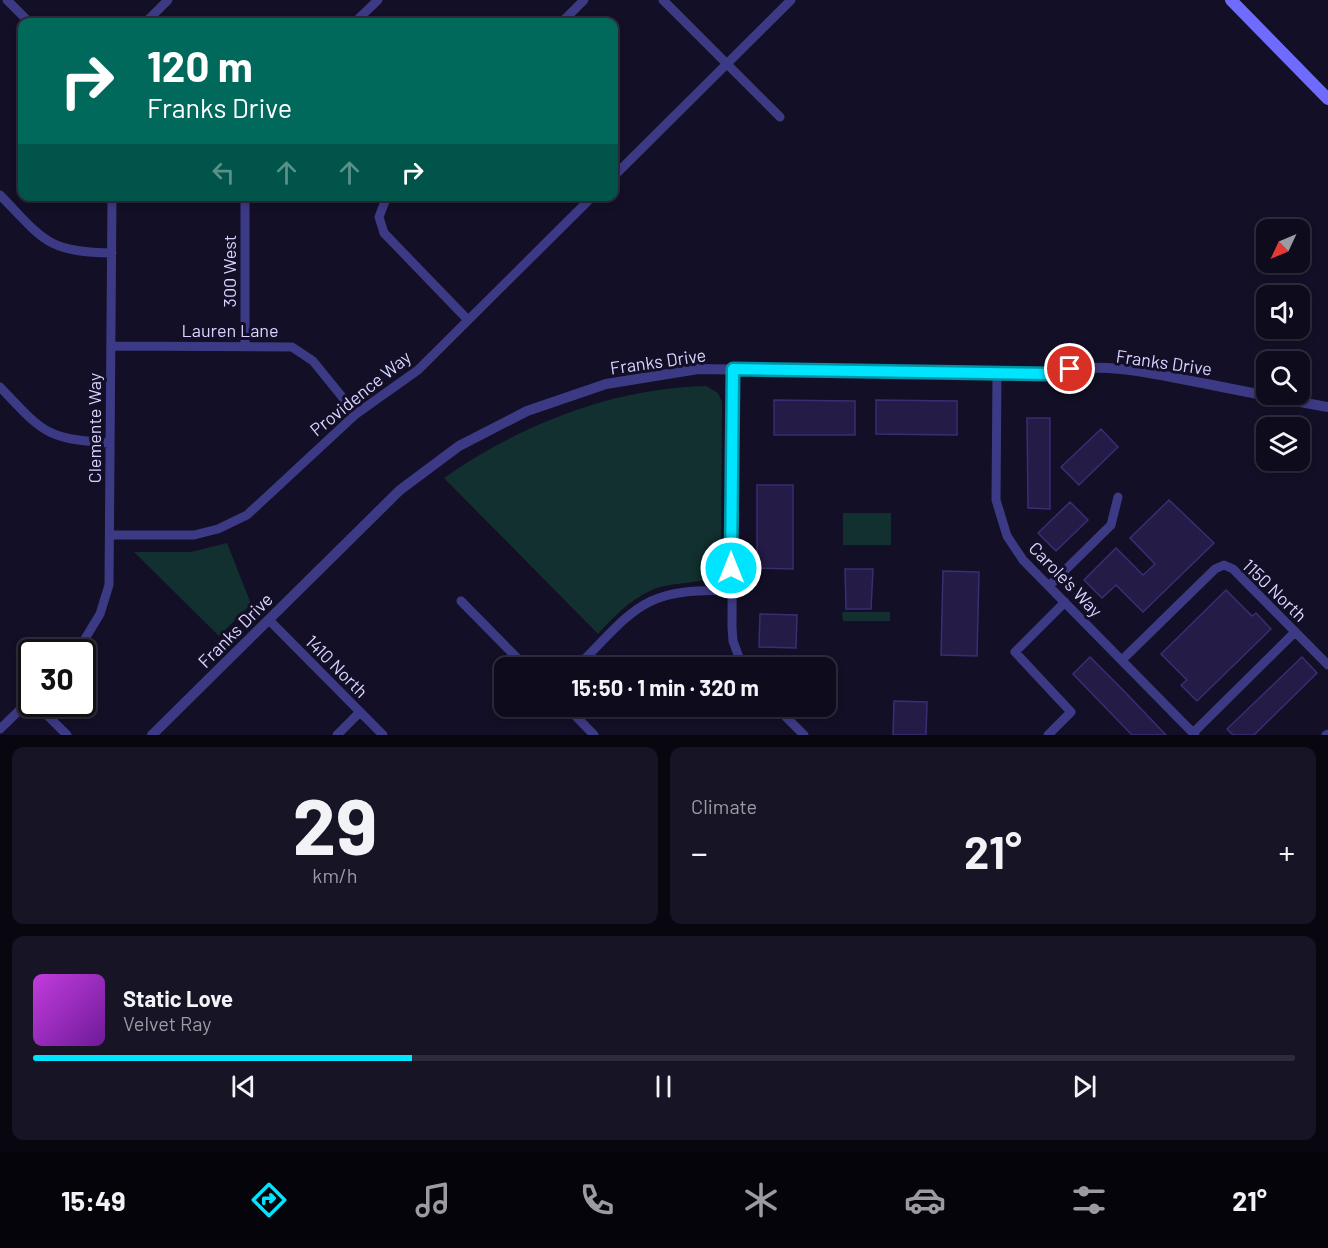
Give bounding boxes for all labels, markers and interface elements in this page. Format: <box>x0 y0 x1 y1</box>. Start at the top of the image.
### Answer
text: 120 m <box>147 40 253 90</box>
icon: right <box>48 42 126 120</box>
text: Franks Drive <box>147 91 292 123</box>
icon: left <box>207 156 240 189</box>
icon: ahead <box>270 156 303 189</box>
icon: ahead <box>333 156 366 189</box>
icon: right <box>396 156 429 189</box>
north arrow <box>1256 219 1310 273</box>
map controls <box>1256 219 1310 471</box>
street label: 300 West <box>218 235 240 307</box>
button: sound <box>1256 285 1310 339</box>
street label: Lauren Lane <box>181 319 279 341</box>
street label: Franks Drive <box>609 343 707 379</box>
pin <box>1044 343 1095 394</box>
street label: Franks Drive <box>1115 344 1213 380</box>
street label: Providence Way <box>305 346 415 440</box>
button: search <box>1256 351 1310 405</box>
icon: arrive <box>1053 352 1086 385</box>
street label: Clemente Way <box>83 373 105 483</box>
button: layers <box>1256 417 1310 471</box>
position arrow <box>699 536 763 600</box>
street label: Carole's Way <box>1025 537 1107 621</box>
street label: 1150 North <box>1238 554 1312 626</box>
street label: Franks Drive <box>193 588 277 672</box>
street label: 1410 North <box>301 630 373 702</box>
speed limit sign: 30 <box>18 639 96 717</box>
text: 15:50 · 1 min · 320 m <box>571 674 759 700</box>
text: 29 <box>292 777 378 871</box>
text: Climate <box>691 794 757 818</box>
text: 21° <box>964 824 1022 878</box>
text: − <box>691 832 708 872</box>
text: + <box>1279 832 1295 872</box>
text: km/h <box>312 863 358 887</box>
text: Static Love <box>123 985 233 1011</box>
text: Velvet Ray <box>123 1011 212 1035</box>
icon: previous <box>227 1070 260 1103</box>
icon: pause <box>647 1070 680 1103</box>
icon: next <box>1068 1070 1101 1103</box>
icon: directions <box>248 1179 290 1221</box>
icon: music <box>412 1179 454 1221</box>
icon: phone <box>576 1179 618 1221</box>
icon: climate <box>740 1179 782 1221</box>
icon: car <box>904 1179 946 1221</box>
icon: filters <box>1068 1179 1110 1221</box>
text: 15:49 <box>61 1184 126 1216</box>
text: 21° <box>1232 1184 1267 1216</box>

